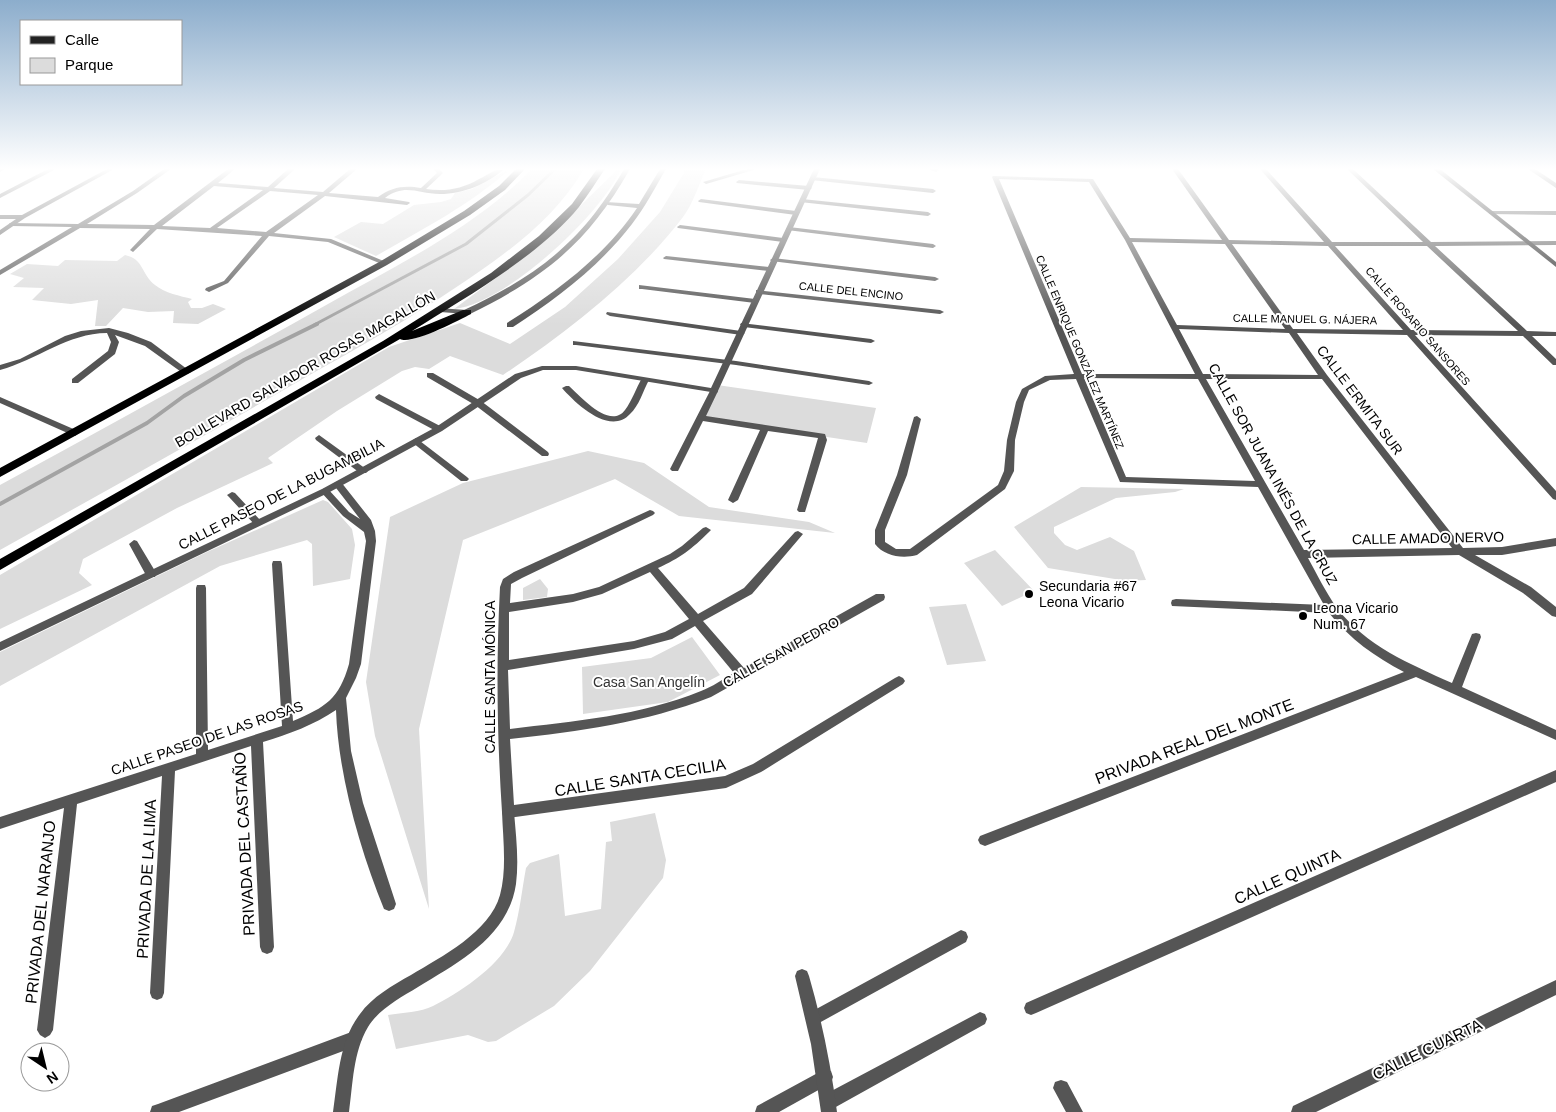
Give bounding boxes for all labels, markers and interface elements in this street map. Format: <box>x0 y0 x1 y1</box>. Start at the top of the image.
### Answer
legend <box>20 20 182 85</box>
text: Calle <box>65 31 99 48</box>
text: Parque <box>65 56 113 73</box>
street label: CALLE ENRIQUE GONZÁLEZ MARTÍNEZ <box>1034 253 1127 451</box>
street label: CALLE ROSARIO SANSORES <box>1363 264 1473 388</box>
street label: CALLE DEL ENCINO <box>798 280 904 302</box>
street label: BOULEVARD SALVADOR ROSAS MAGALLÓN <box>172 288 438 450</box>
street label: CALLE MANUEL G. NÁJERA <box>1233 312 1378 326</box>
street label: CALLE ERMITA SUR <box>1314 342 1406 458</box>
street label: CALLE SOR JUANA INÉS DE LA CRUZ <box>1205 361 1341 588</box>
street label: CALLE PASEO DE LA BUGAMBILIA <box>176 435 387 553</box>
street label: CALLE AMADO NERVO <box>1352 529 1504 547</box>
place label: Secundaria #67 Leona Vicario <box>1039 578 1137 610</box>
marker: Secundaria #67 Leona Vicario <box>1023 588 1035 600</box>
street label: CALLE SANTA MÓNICA <box>482 600 498 754</box>
place label: Leona Vicario Num. 67 <box>1313 600 1399 632</box>
marker: Leona Vicario Num. 67 <box>1297 610 1309 622</box>
street label: CALLE SAN PEDRO <box>720 613 842 691</box>
park label: Casa San Angelín <box>593 674 705 690</box>
street label: PRIVADA REAL DEL MONTE <box>1093 696 1296 787</box>
street label: CALLE PASEO DE LAS ROSAS <box>109 698 305 778</box>
street label: PRIVADA DEL CASTAÑO <box>229 752 258 936</box>
street label: CALLE SANTA CECILIA <box>553 756 727 799</box>
street label: PRIVADA DE LA LIMA <box>134 798 159 959</box>
street label: PRIVADA DEL NARANJO <box>22 820 59 1004</box>
street label: CALLE QUINTA <box>1231 845 1343 907</box>
street label: CALLE CUARTA <box>1370 1015 1485 1083</box>
north arrow <box>20 1042 70 1092</box>
text: N <box>44 1068 61 1087</box>

